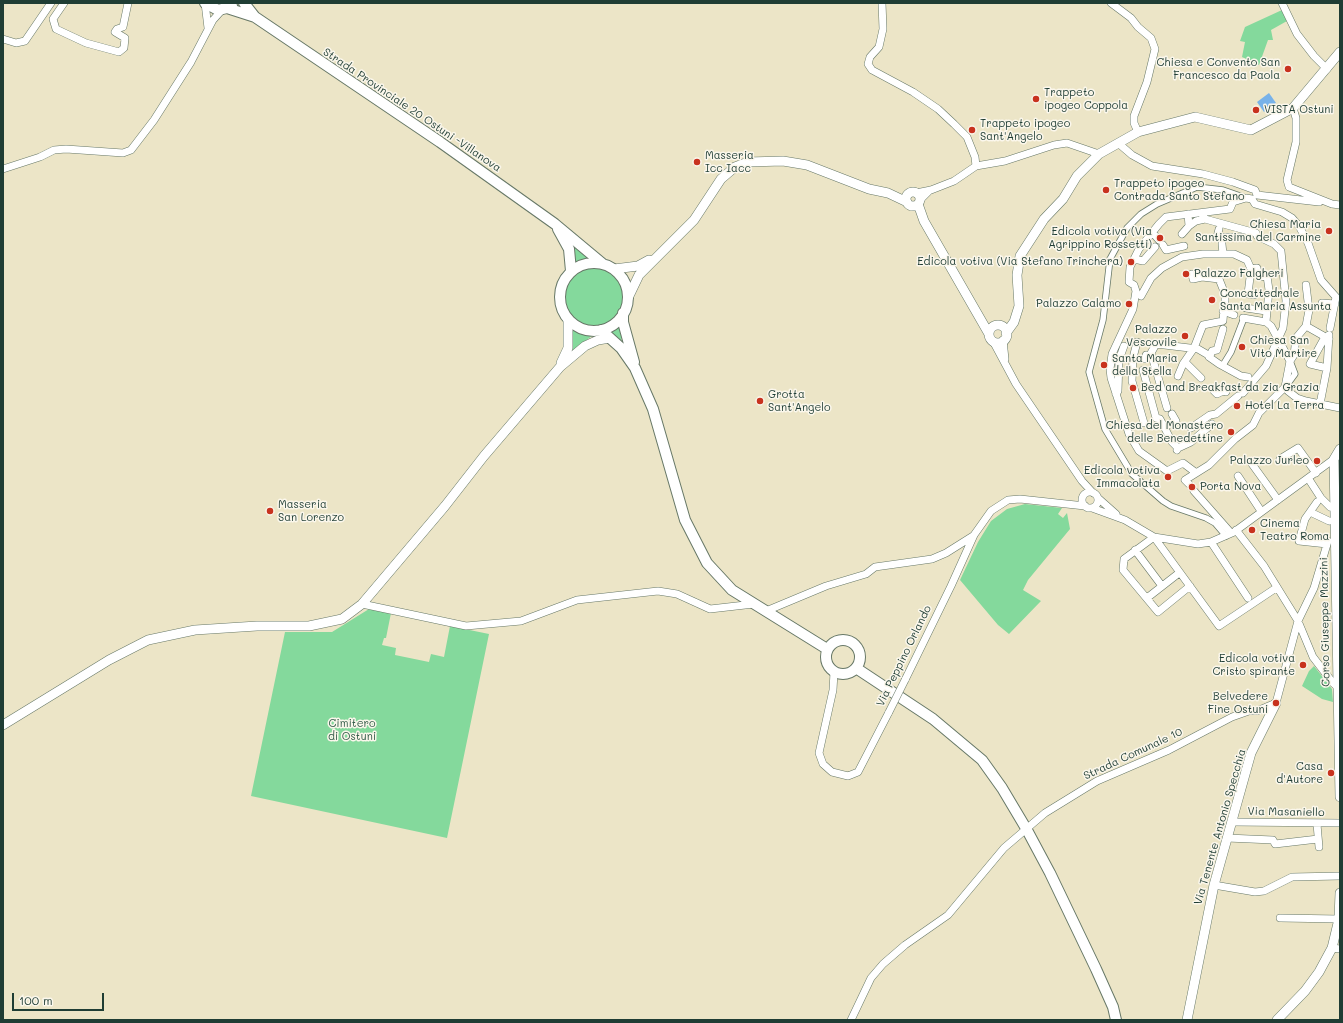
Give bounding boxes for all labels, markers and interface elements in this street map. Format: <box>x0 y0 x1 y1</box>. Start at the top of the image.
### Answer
street label: Strada Provinciale 20 Ostuni -Villanova <box>321 45 503 175</box>
place label: Chiesa e Convento San Francesco da Paola <box>1157 56 1280 82</box>
marker: Chiesa e Convento San Francesco da Paola <box>1283 64 1293 74</box>
place label: Trappeto ipogeo Coppola <box>1044 86 1128 112</box>
marker: Trappeto ipogeo Coppola <box>1031 94 1041 104</box>
place label: VISTA Ostuni <box>1264 103 1334 117</box>
marker: VISTA Ostuni <box>1251 105 1261 115</box>
place label: Trappeto ipogeo Sant'Angelo <box>980 117 1070 143</box>
marker: Trappeto ipogeo Sant'Angelo <box>967 125 977 135</box>
place label: Masseria Icc Iacc <box>705 149 754 175</box>
marker: Masseria Icc Iacc <box>692 157 702 167</box>
place label: Trappeto ipogeo Contrada Santo Stefano <box>1114 177 1245 203</box>
marker: Trappeto ipogeo Contrada Santo Stefano <box>1101 185 1111 195</box>
place label: Chiesa Maria Santissima del Carmine <box>1195 218 1321 244</box>
place label: Edicola votiva (Via Agrippino Rossetti) <box>1048 225 1152 251</box>
marker: Chiesa Maria Santissima del Carmine <box>1324 226 1334 236</box>
marker: Edicola votiva (Via Agrippino Rossetti) <box>1155 233 1165 243</box>
place label: Edicola votiva (Via Stefano Trinchera) <box>917 255 1123 269</box>
marker: Edicola votiva (Via Stefano Trinchera) <box>1126 257 1136 267</box>
place label: Palazzo Falgheri <box>1194 267 1284 281</box>
marker: Palazzo Falgheri <box>1181 269 1191 279</box>
place label: Concattedrale Santa Maria Assunta <box>1220 287 1331 313</box>
marker: Concattedrale Santa Maria Assunta <box>1207 295 1217 305</box>
place label: Palazzo Calamo <box>1036 297 1121 311</box>
marker: Palazzo Calamo <box>1124 299 1134 309</box>
place label: Palazzo Vescovile <box>1126 323 1177 349</box>
marker: Palazzo Vescovile <box>1180 331 1190 341</box>
place label: Chiesa San Vito Martire <box>1250 334 1317 360</box>
marker: Chiesa San Vito Martire <box>1237 342 1247 352</box>
place label: Santa Maria della Stella <box>1112 352 1178 378</box>
marker: Santa Maria della Stella <box>1099 360 1109 370</box>
place label: Bed and Breakfast da zia Grazia <box>1141 381 1319 395</box>
marker: Bed and Breakfast da zia Grazia <box>1128 383 1138 393</box>
place label: Grotta Sant'Angelo <box>768 388 831 414</box>
marker: Grotta Sant'Angelo <box>755 396 765 406</box>
place label: Hotel La Terra <box>1245 399 1324 413</box>
marker: Hotel La Terra <box>1232 401 1242 411</box>
place label: Chiesa del Monastero delle Benedettine <box>1106 419 1223 445</box>
marker: Chiesa del Monastero delle Benedettine <box>1226 427 1236 437</box>
place label: Palazzo Jurleo <box>1230 454 1309 468</box>
marker: Palazzo Jurleo <box>1312 456 1322 466</box>
place label: Edicola votiva Immacolata <box>1084 464 1160 490</box>
marker: Edicola votiva Immacolata <box>1163 472 1173 482</box>
place label: Porta Nova <box>1200 480 1261 494</box>
marker: Porta Nova <box>1187 482 1197 492</box>
place label: Masseria San Lorenzo <box>278 498 344 524</box>
marker: Masseria San Lorenzo <box>265 506 275 516</box>
place label: Cinema Teatro Roma <box>1260 517 1329 543</box>
marker: Cinema Teatro Roma <box>1247 525 1257 535</box>
street label: Corso Giuseppe Mazzini <box>1317 557 1333 687</box>
street label: Via Peppino Orlando <box>874 603 934 709</box>
place label: Edicola votiva Cristo spirante <box>1212 652 1295 678</box>
marker: Edicola votiva Cristo spirante <box>1298 660 1308 670</box>
place label: Belvedere Fine Ostuni <box>1208 690 1268 716</box>
marker: Belvedere Fine Ostuni <box>1271 698 1281 708</box>
park label: Cimitero di Ostuni <box>328 717 376 743</box>
street label: Strada Comunale 10 <box>1081 725 1185 783</box>
street label: Via Tenente Antonio Specchia <box>1191 747 1249 907</box>
place label: Casa d'Autore <box>1276 760 1323 786</box>
marker: Casa d'Autore <box>1326 768 1336 778</box>
street label: Via Masaniello <box>1247 805 1325 819</box>
scale bar <box>14 985 106 1011</box>
text: 100 m <box>19 992 53 1008</box>

